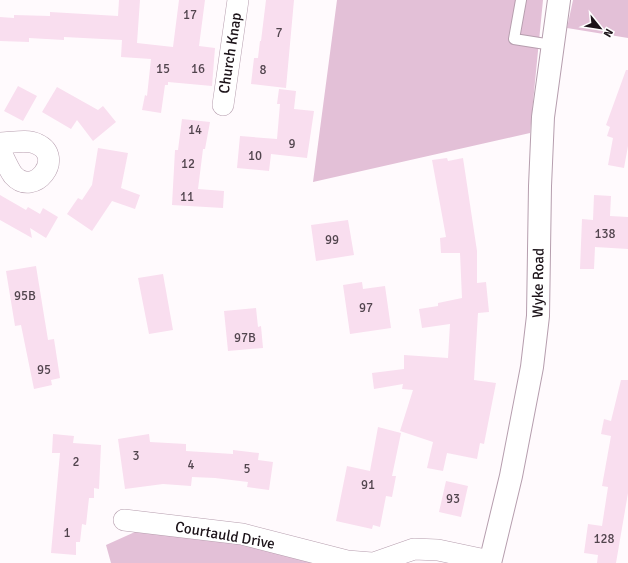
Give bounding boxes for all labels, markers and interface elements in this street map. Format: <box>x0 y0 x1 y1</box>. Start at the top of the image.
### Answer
house number: 17 <box>183 7 197 23</box>
north arrow <box>580 8 620 48</box>
street label: Church Knap <box>215 11 245 95</box>
house number: 7 <box>275 25 283 41</box>
text: N <box>601 26 616 39</box>
house number: 15 <box>156 61 170 77</box>
house number: 16 <box>191 61 205 77</box>
house number: 8 <box>259 62 267 78</box>
house number: 14 <box>188 122 202 138</box>
house number: 9 <box>288 136 296 152</box>
house number: 10 <box>248 148 262 164</box>
house number: 12 <box>181 156 195 172</box>
house number: 11 <box>180 189 194 205</box>
house number: 138 <box>594 226 616 242</box>
house number: 99 <box>325 232 339 248</box>
street label: Wyke Road <box>528 248 548 318</box>
house number: 95B <box>14 288 36 304</box>
house number: 97 <box>359 300 373 316</box>
house number: 97B <box>234 330 256 346</box>
house number: 95 <box>37 362 51 378</box>
house number: 3 <box>132 448 140 464</box>
house number: 2 <box>72 454 80 470</box>
house number: 4 <box>187 457 195 473</box>
house number: 5 <box>243 461 251 477</box>
house number: 91 <box>361 477 375 493</box>
house number: 93 <box>446 491 460 507</box>
street label: Courtauld Drive <box>174 517 276 553</box>
house number: 1 <box>63 525 71 541</box>
house number: 128 <box>593 531 615 547</box>

